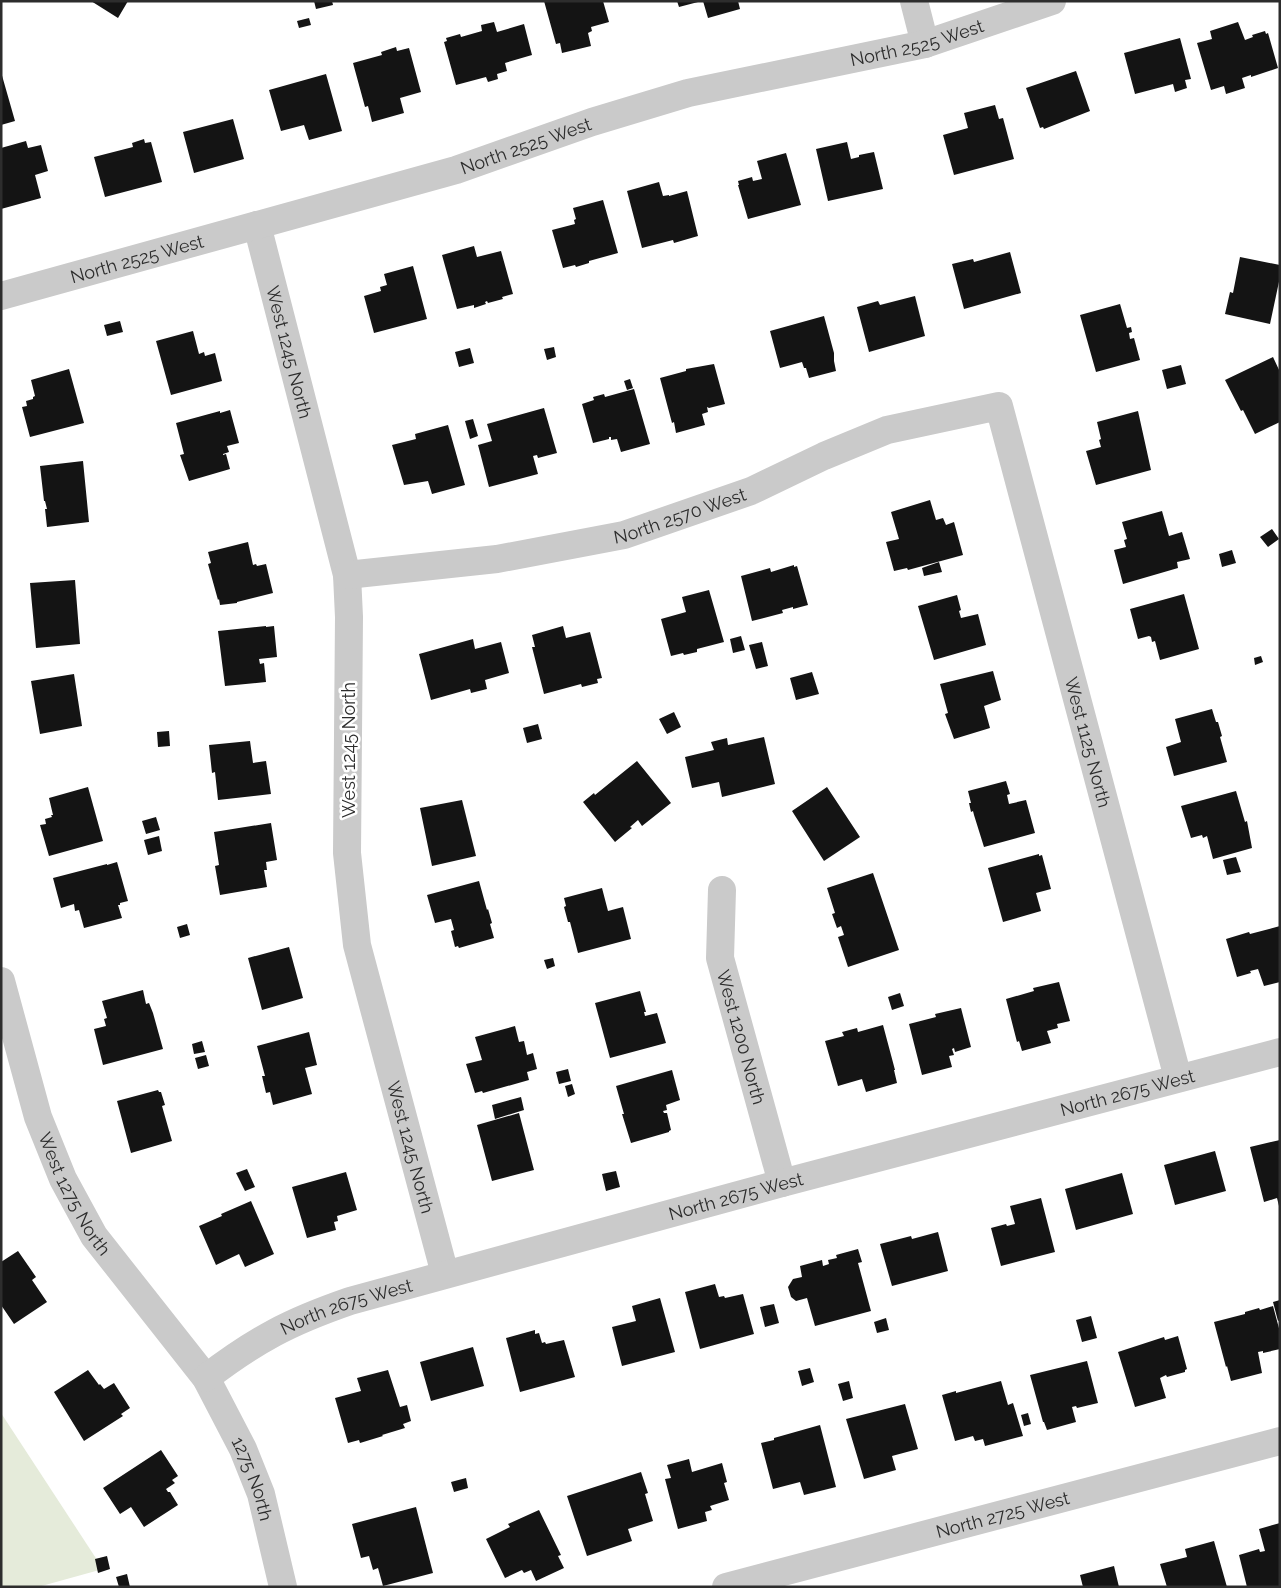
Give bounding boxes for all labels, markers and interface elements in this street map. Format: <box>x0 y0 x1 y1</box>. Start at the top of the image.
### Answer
street label: North 2525 West <box>848 14 986 70</box>
street label: North 2525 West <box>457 113 594 178</box>
street label: North 2525 West <box>68 230 206 287</box>
street label: West 1245 North <box>262 283 317 420</box>
street label: North 2570 West <box>612 483 749 547</box>
street label: West 1125 North <box>1061 675 1116 810</box>
street label: West 1245 North <box>338 682 359 818</box>
street label: West 1200 North <box>713 967 770 1107</box>
street label: North 2675 West <box>1058 1064 1197 1120</box>
street label: West 1245 North <box>383 1078 439 1215</box>
street label: West 1275 North <box>35 1129 115 1259</box>
street label: North 2675 West <box>666 1167 805 1224</box>
street label: North 2675 West <box>277 1274 414 1339</box>
street label: 1275 North <box>228 1433 277 1523</box>
street label: North 2725 West <box>934 1486 1072 1542</box>

